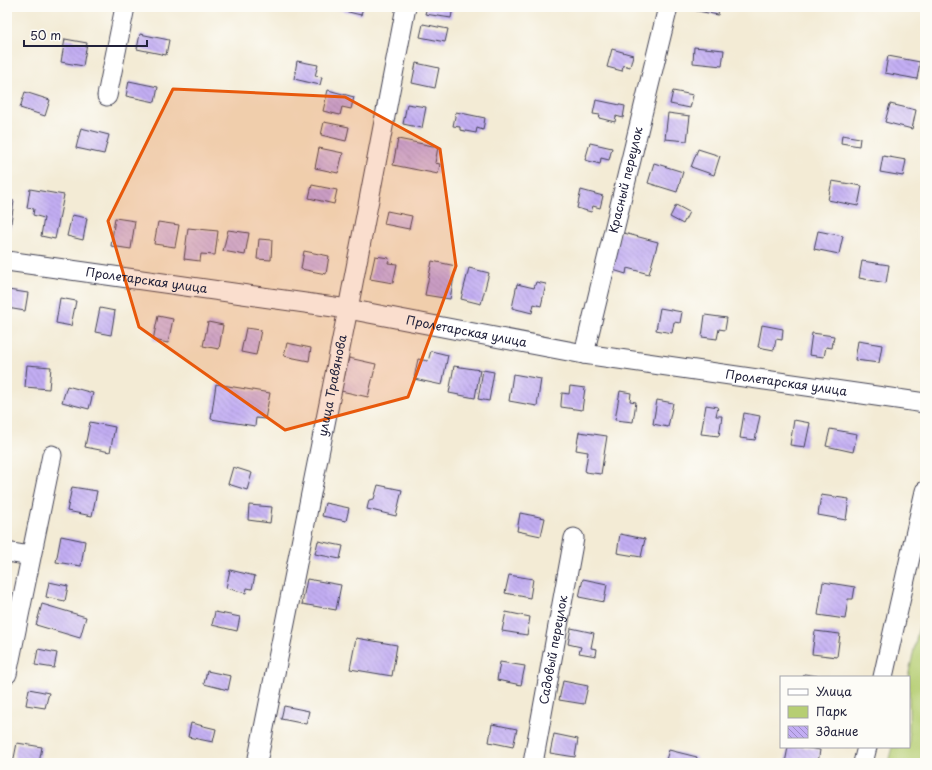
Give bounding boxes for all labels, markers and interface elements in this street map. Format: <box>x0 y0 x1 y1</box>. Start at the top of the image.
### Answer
scale bar <box>24 22 147 48</box>
text: 50 m <box>30 26 61 44</box>
street label: Красный переулок <box>604 124 647 235</box>
street label: Пролетарская улица <box>85 262 209 297</box>
street label: Пролетарская улица <box>405 310 529 351</box>
street label: улица Травянова <box>313 332 351 438</box>
street label: Пролетарская улица <box>724 364 849 400</box>
street label: Садовый переулок <box>534 593 572 706</box>
legend <box>780 676 910 748</box>
text: Улица <box>816 682 852 700</box>
text: Парк <box>816 702 848 720</box>
text: Здание <box>816 722 858 740</box>

